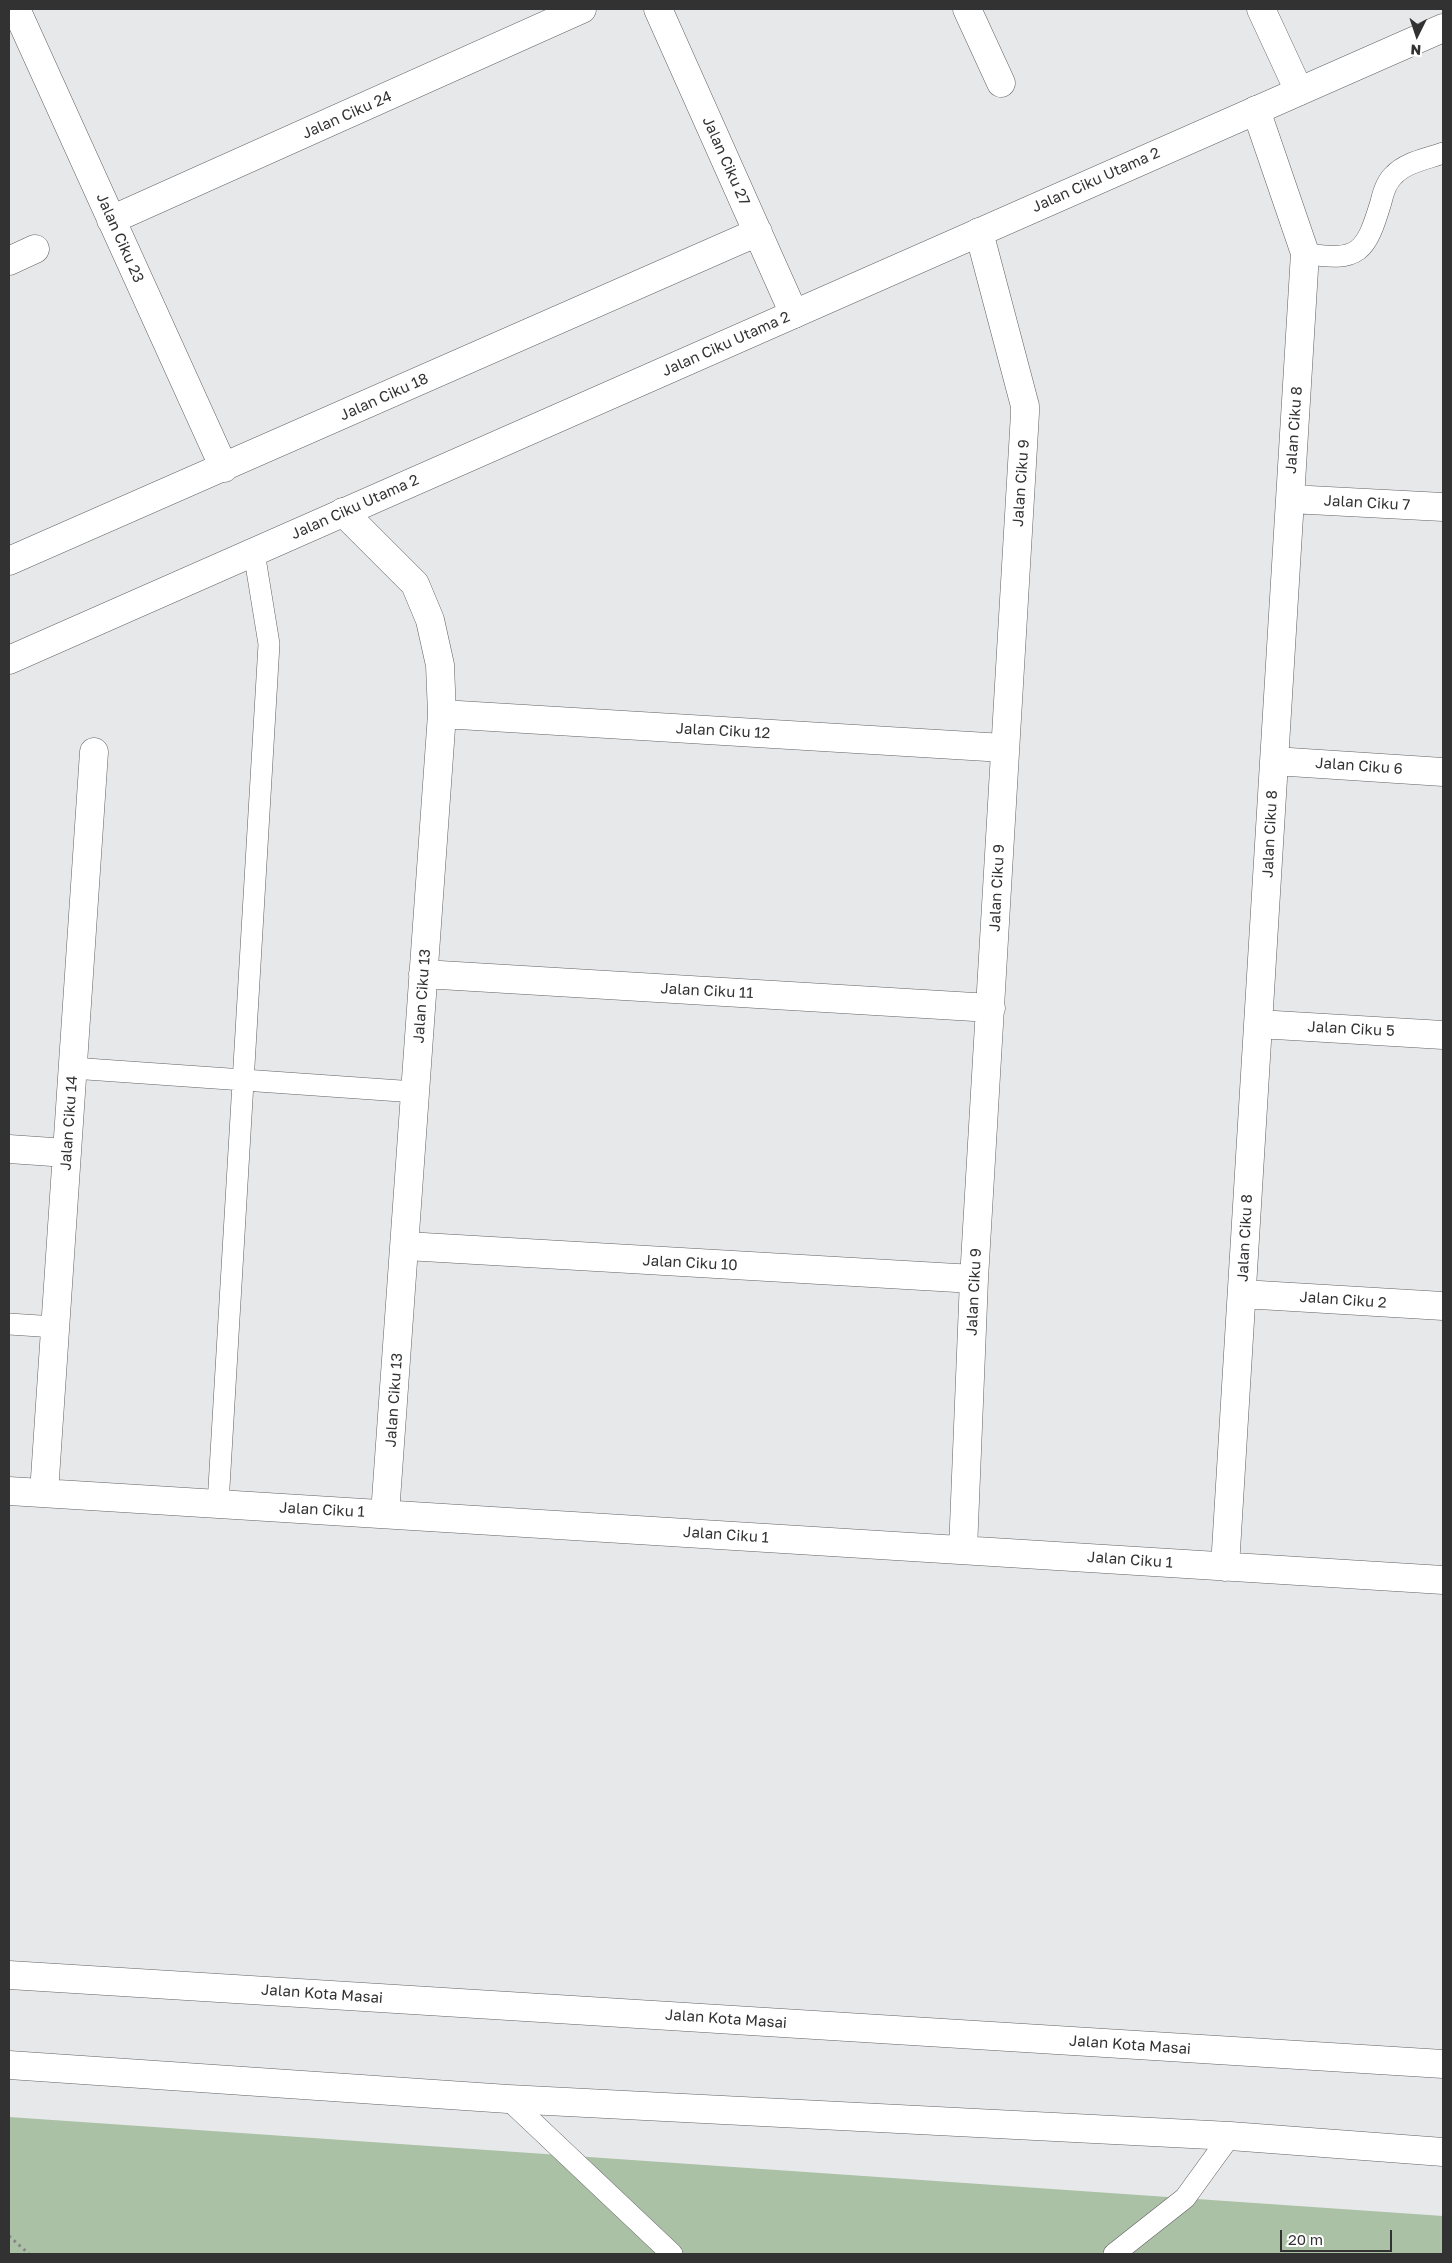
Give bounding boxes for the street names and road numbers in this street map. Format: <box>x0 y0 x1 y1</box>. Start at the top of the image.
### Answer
street label: Jalan Ciku 24 <box>299 87 395 143</box>
street label: Jalan Ciku 27 <box>698 114 754 208</box>
street label: Jalan Ciku Utama 2 <box>1029 144 1163 216</box>
street label: Jalan Ciku 23 <box>92 190 148 286</box>
street label: Jalan Ciku Utama 2 <box>659 308 793 380</box>
street label: Jalan Ciku 18 <box>337 369 431 425</box>
street label: Jalan Ciku 8 <box>1282 386 1306 474</box>
street label: Jalan Ciku 9 <box>1009 439 1033 527</box>
street label: Jalan Ciku Utama 2 <box>288 471 422 543</box>
street label: Jalan Ciku 7 <box>1323 492 1411 514</box>
street label: Jalan Ciku 12 <box>675 720 771 742</box>
street label: Jalan Ciku 6 <box>1315 754 1403 778</box>
street label: Jalan Ciku 8 <box>1259 790 1281 878</box>
street label: Jalan Ciku 9 <box>986 844 1008 932</box>
street label: Jalan Ciku 13 <box>410 948 434 1044</box>
street label: Jalan Ciku 11 <box>660 980 754 1002</box>
street label: Jalan Ciku 5 <box>1307 1018 1395 1040</box>
street label: Jalan Ciku 14 <box>57 1075 81 1171</box>
street label: Jalan Ciku 8 <box>1234 1194 1256 1282</box>
street label: Jalan Ciku 9 <box>963 1248 985 1336</box>
street label: Jalan Ciku 10 <box>642 1252 738 1274</box>
street label: Jalan Ciku 2 <box>1299 1288 1387 1312</box>
street label: Jalan Ciku 13 <box>382 1352 406 1448</box>
street label: Jalan Ciku 1 <box>279 1499 365 1521</box>
street label: Jalan Ciku 1 <box>683 1523 769 1547</box>
street label: Jalan Ciku 1 <box>1087 1548 1173 1572</box>
street label: Jalan Kota Masai <box>260 1981 384 2007</box>
street label: Jalan Kota Masai <box>664 2006 788 2032</box>
street label: Jalan Kota Masai <box>1068 2032 1192 2058</box>

